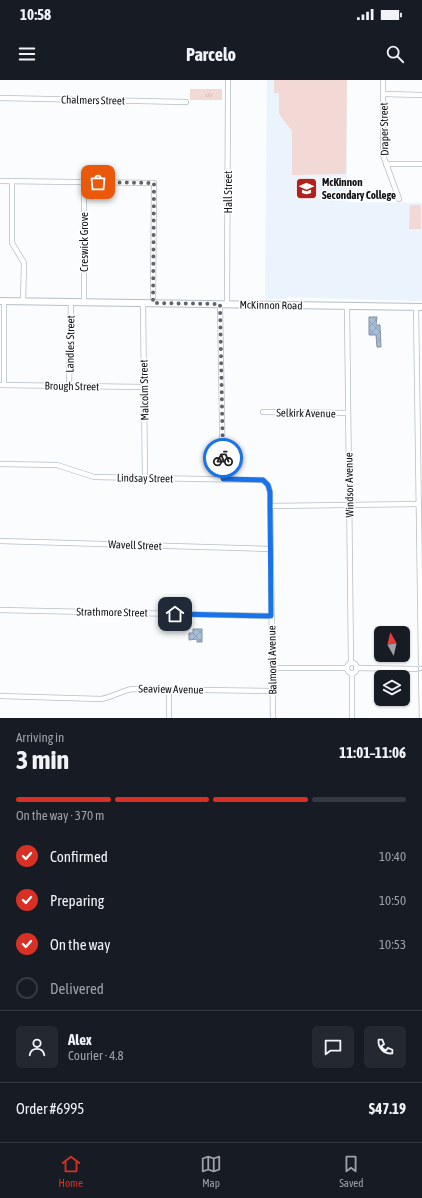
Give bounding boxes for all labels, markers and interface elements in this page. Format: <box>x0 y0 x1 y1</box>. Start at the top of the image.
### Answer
text: 10:58 <box>20 6 51 23</box>
icon: menu <box>16 43 38 65</box>
icon: search <box>384 43 406 65</box>
text: Parcelo <box>186 44 236 65</box>
street label: Chalmers Street <box>61 93 125 107</box>
street label: Draper Street <box>378 102 390 156</box>
pin <box>81 165 115 199</box>
icon: bag <box>87 171 109 193</box>
street label: Hall Street <box>222 171 234 213</box>
school or university icon: McKinnon Secondary College <box>293 175 319 201</box>
place label: McKinnon Secondary College <box>322 176 396 201</box>
street label: Creswick Grove <box>78 212 90 272</box>
street label: McKinnon Road <box>239 298 303 312</box>
street label: Landles Street <box>64 315 76 373</box>
street label: Malcolm Street <box>137 359 151 421</box>
street label: Brough Street <box>45 380 99 392</box>
street label: Selkirk Avenue <box>276 406 336 420</box>
courier <box>203 438 243 478</box>
icon: bike <box>212 447 234 469</box>
street label: Windsor Avenue <box>342 452 356 518</box>
street label: Lindsay Street <box>117 472 173 484</box>
street label: Wavell Street <box>108 538 162 552</box>
pin <box>158 597 192 631</box>
icon: home <box>164 603 186 625</box>
street label: Strathmore Street <box>76 605 148 619</box>
street label: Balmoral Avenue <box>265 625 279 695</box>
north arrow <box>374 626 410 662</box>
map controls <box>374 626 410 706</box>
button: layers <box>374 670 410 706</box>
street label: Seaview Avenue <box>138 682 204 696</box>
text: Arriving in <box>16 730 64 745</box>
text: 11:01–11:06 <box>339 744 406 761</box>
text: 3 min <box>16 745 69 775</box>
text: On the way · 370 m <box>16 808 104 823</box>
icon: check <box>16 845 38 867</box>
text: Confirmed <box>50 848 108 865</box>
text: 10:40 <box>379 849 406 864</box>
icon: check <box>16 889 38 911</box>
text: Preparing <box>50 892 104 909</box>
text: 10:50 <box>379 893 406 908</box>
icon: check <box>16 933 38 955</box>
text: On the way <box>50 936 111 953</box>
text: 10:53 <box>379 937 406 952</box>
text: Delivered <box>50 980 104 997</box>
button: person <box>16 1026 58 1068</box>
button: chat <box>312 1026 354 1068</box>
button: phone <box>364 1026 406 1068</box>
text: Alex <box>68 1031 92 1048</box>
text: Courier · 4.8 <box>68 1048 124 1063</box>
text: Order #6995 <box>16 1100 84 1117</box>
text: $47.19 <box>369 1100 406 1117</box>
tab: Home <box>59 1153 83 1189</box>
tab: Map <box>200 1153 222 1189</box>
tab: Saved <box>339 1153 363 1189</box>

